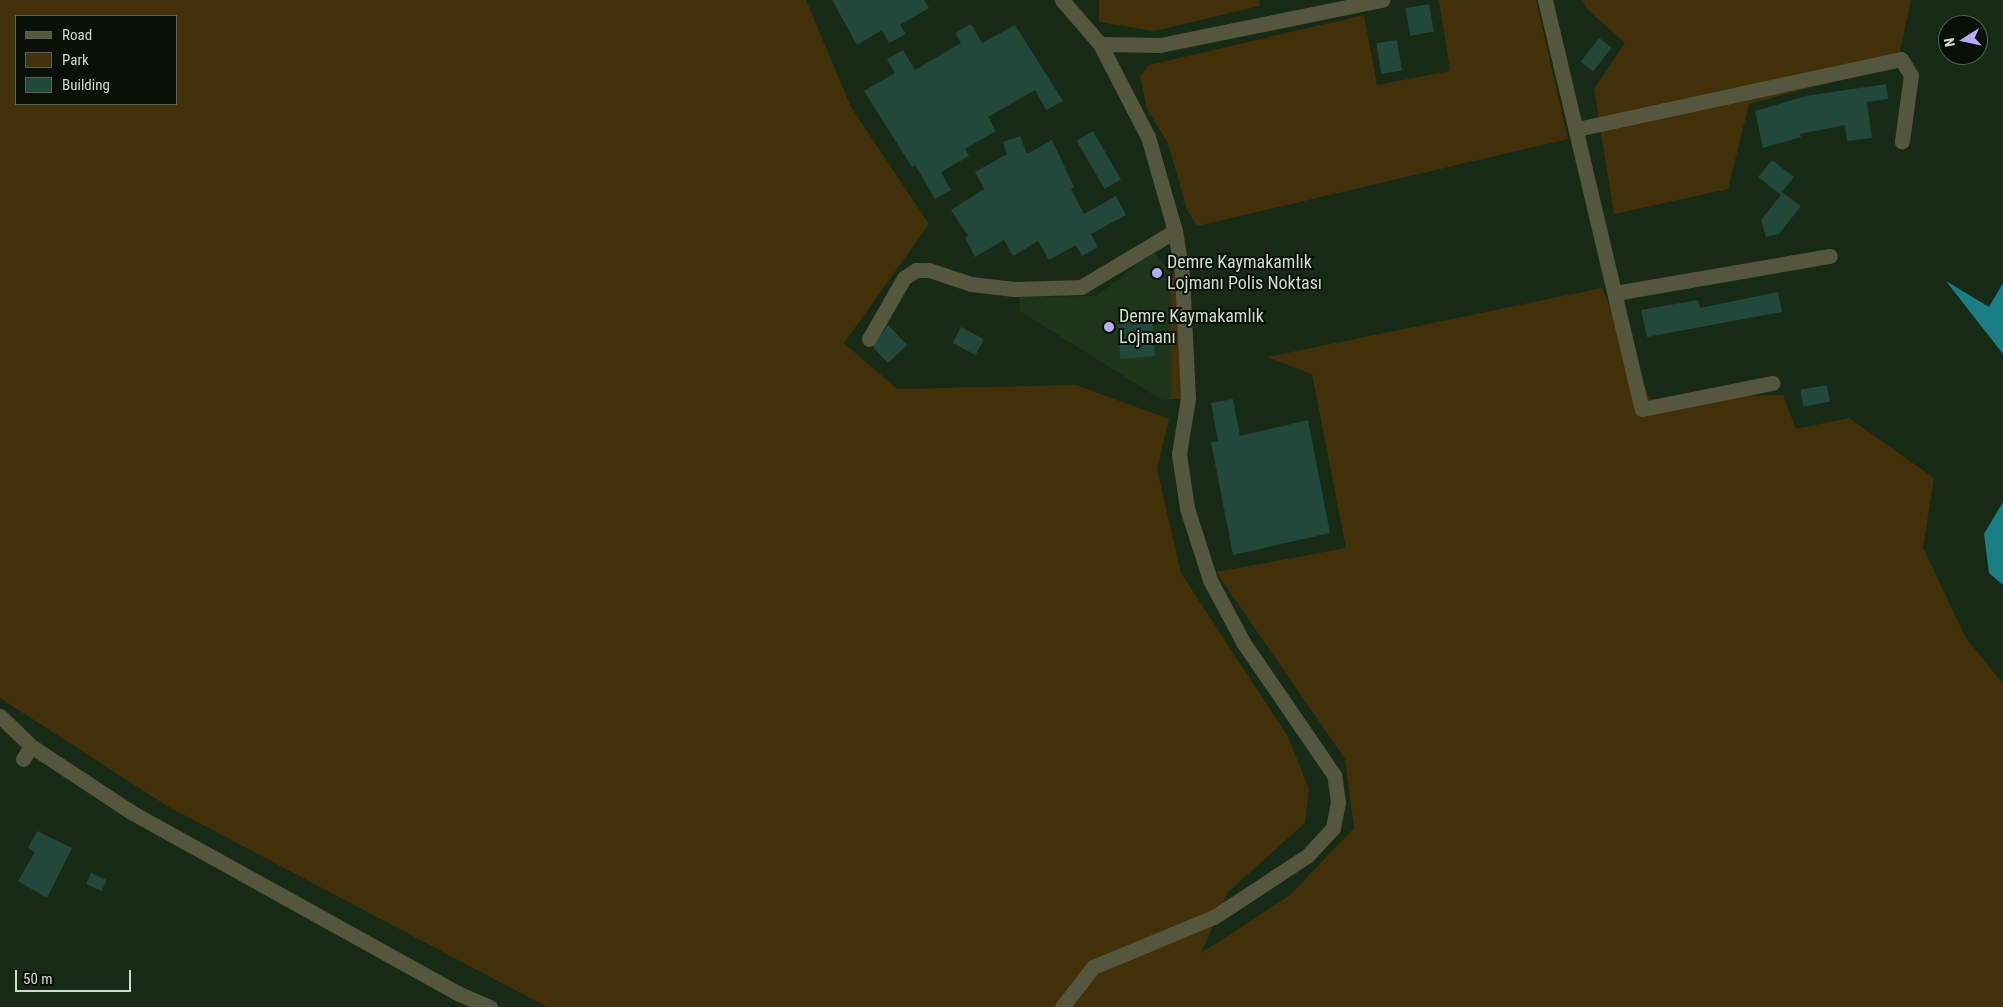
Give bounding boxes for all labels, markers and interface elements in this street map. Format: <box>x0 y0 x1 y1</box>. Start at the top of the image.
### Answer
legend <box>15 15 178 105</box>
north arrow <box>1938 15 1988 65</box>
text: Road <box>62 26 92 44</box>
text: N <box>1941 37 1958 48</box>
text: Park <box>62 51 89 69</box>
text: Building <box>62 76 110 94</box>
place label: Demre Kaymakamlık Lojmanı Polis Noktası <box>1167 252 1322 294</box>
marker: Demre Kaymakamlık Lojmanı Polis Noktası <box>1151 267 1163 279</box>
place label: Demre Kaymakamlık Lojmanı <box>1119 306 1264 348</box>
marker: Demre Kaymakamlık Lojmanı <box>1103 321 1115 333</box>
scale bar <box>18 960 134 992</box>
text: 50 m <box>23 970 53 988</box>

